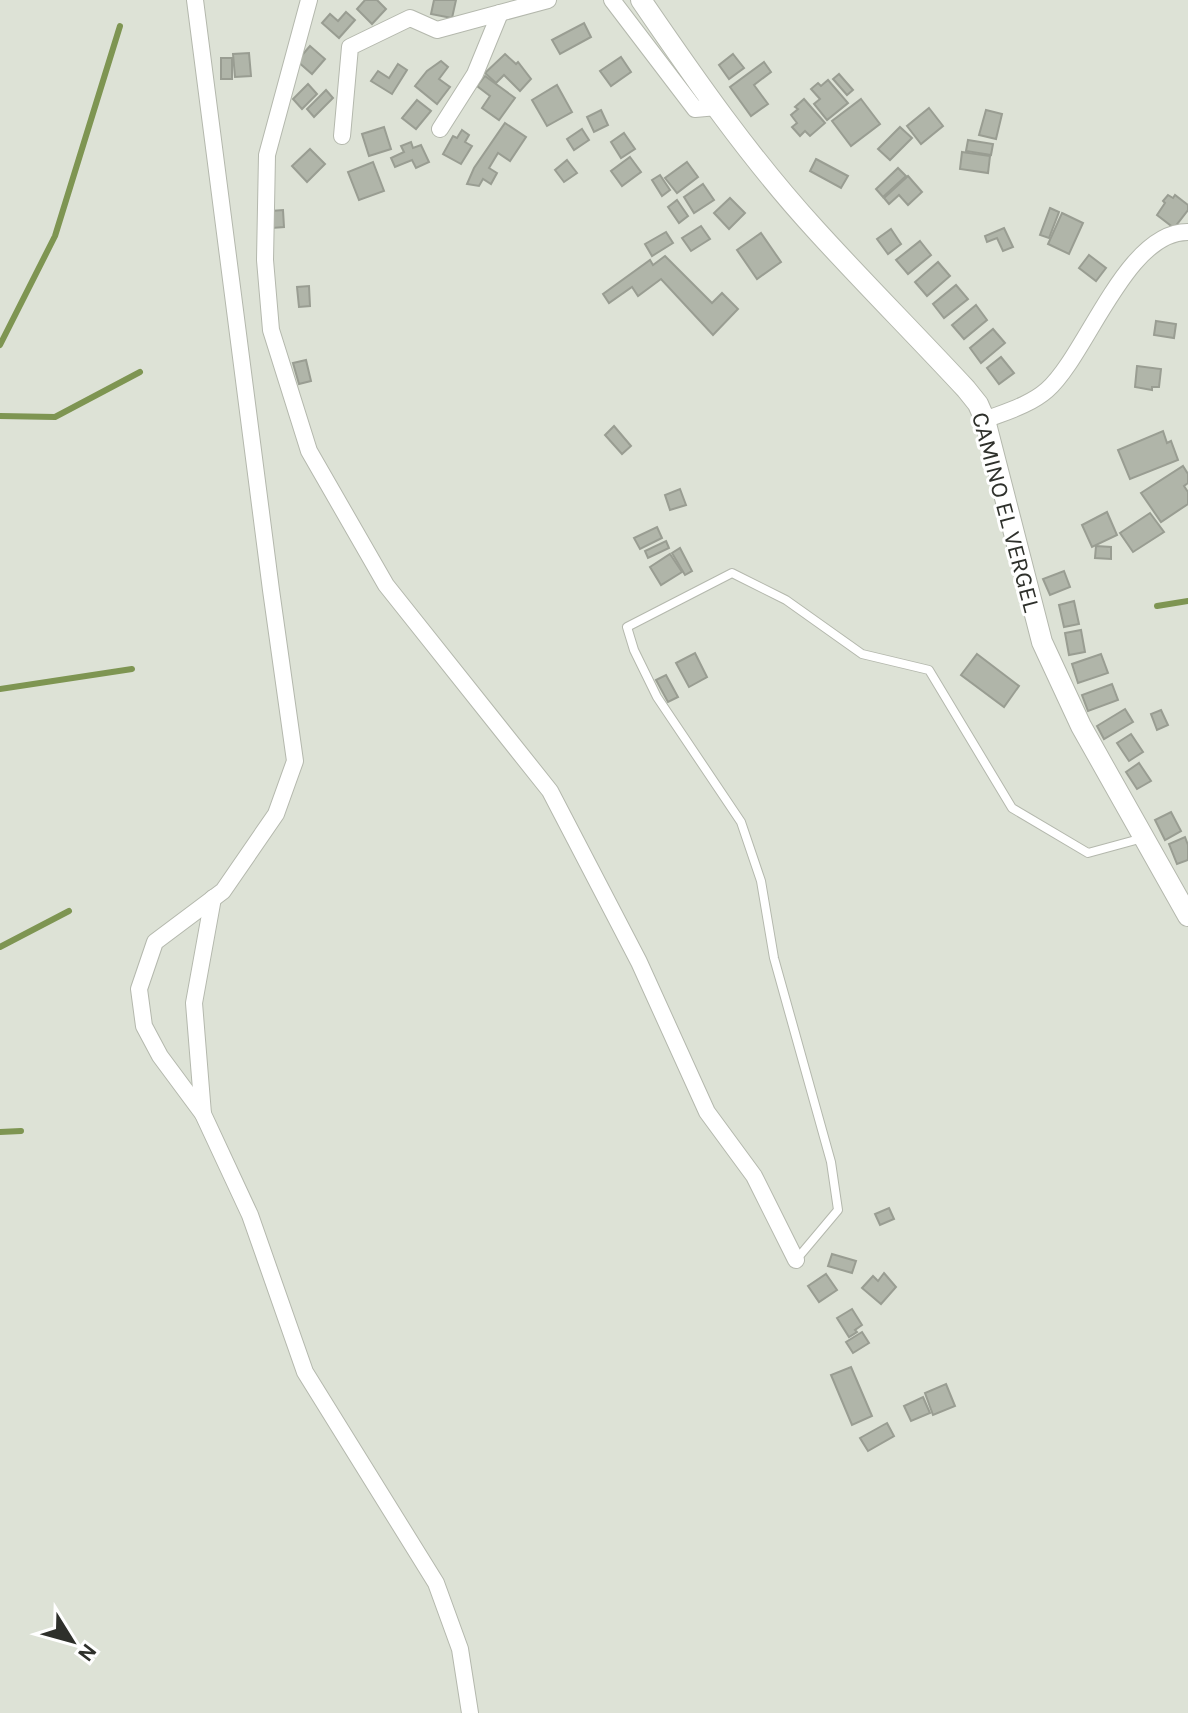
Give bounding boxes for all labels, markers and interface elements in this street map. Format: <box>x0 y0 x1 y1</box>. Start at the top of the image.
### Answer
street label: CAMINO EL VERGEL <box>966 409 1046 616</box>
north arrow <box>32 1601 112 1681</box>
text: N <box>72 1638 102 1667</box>

